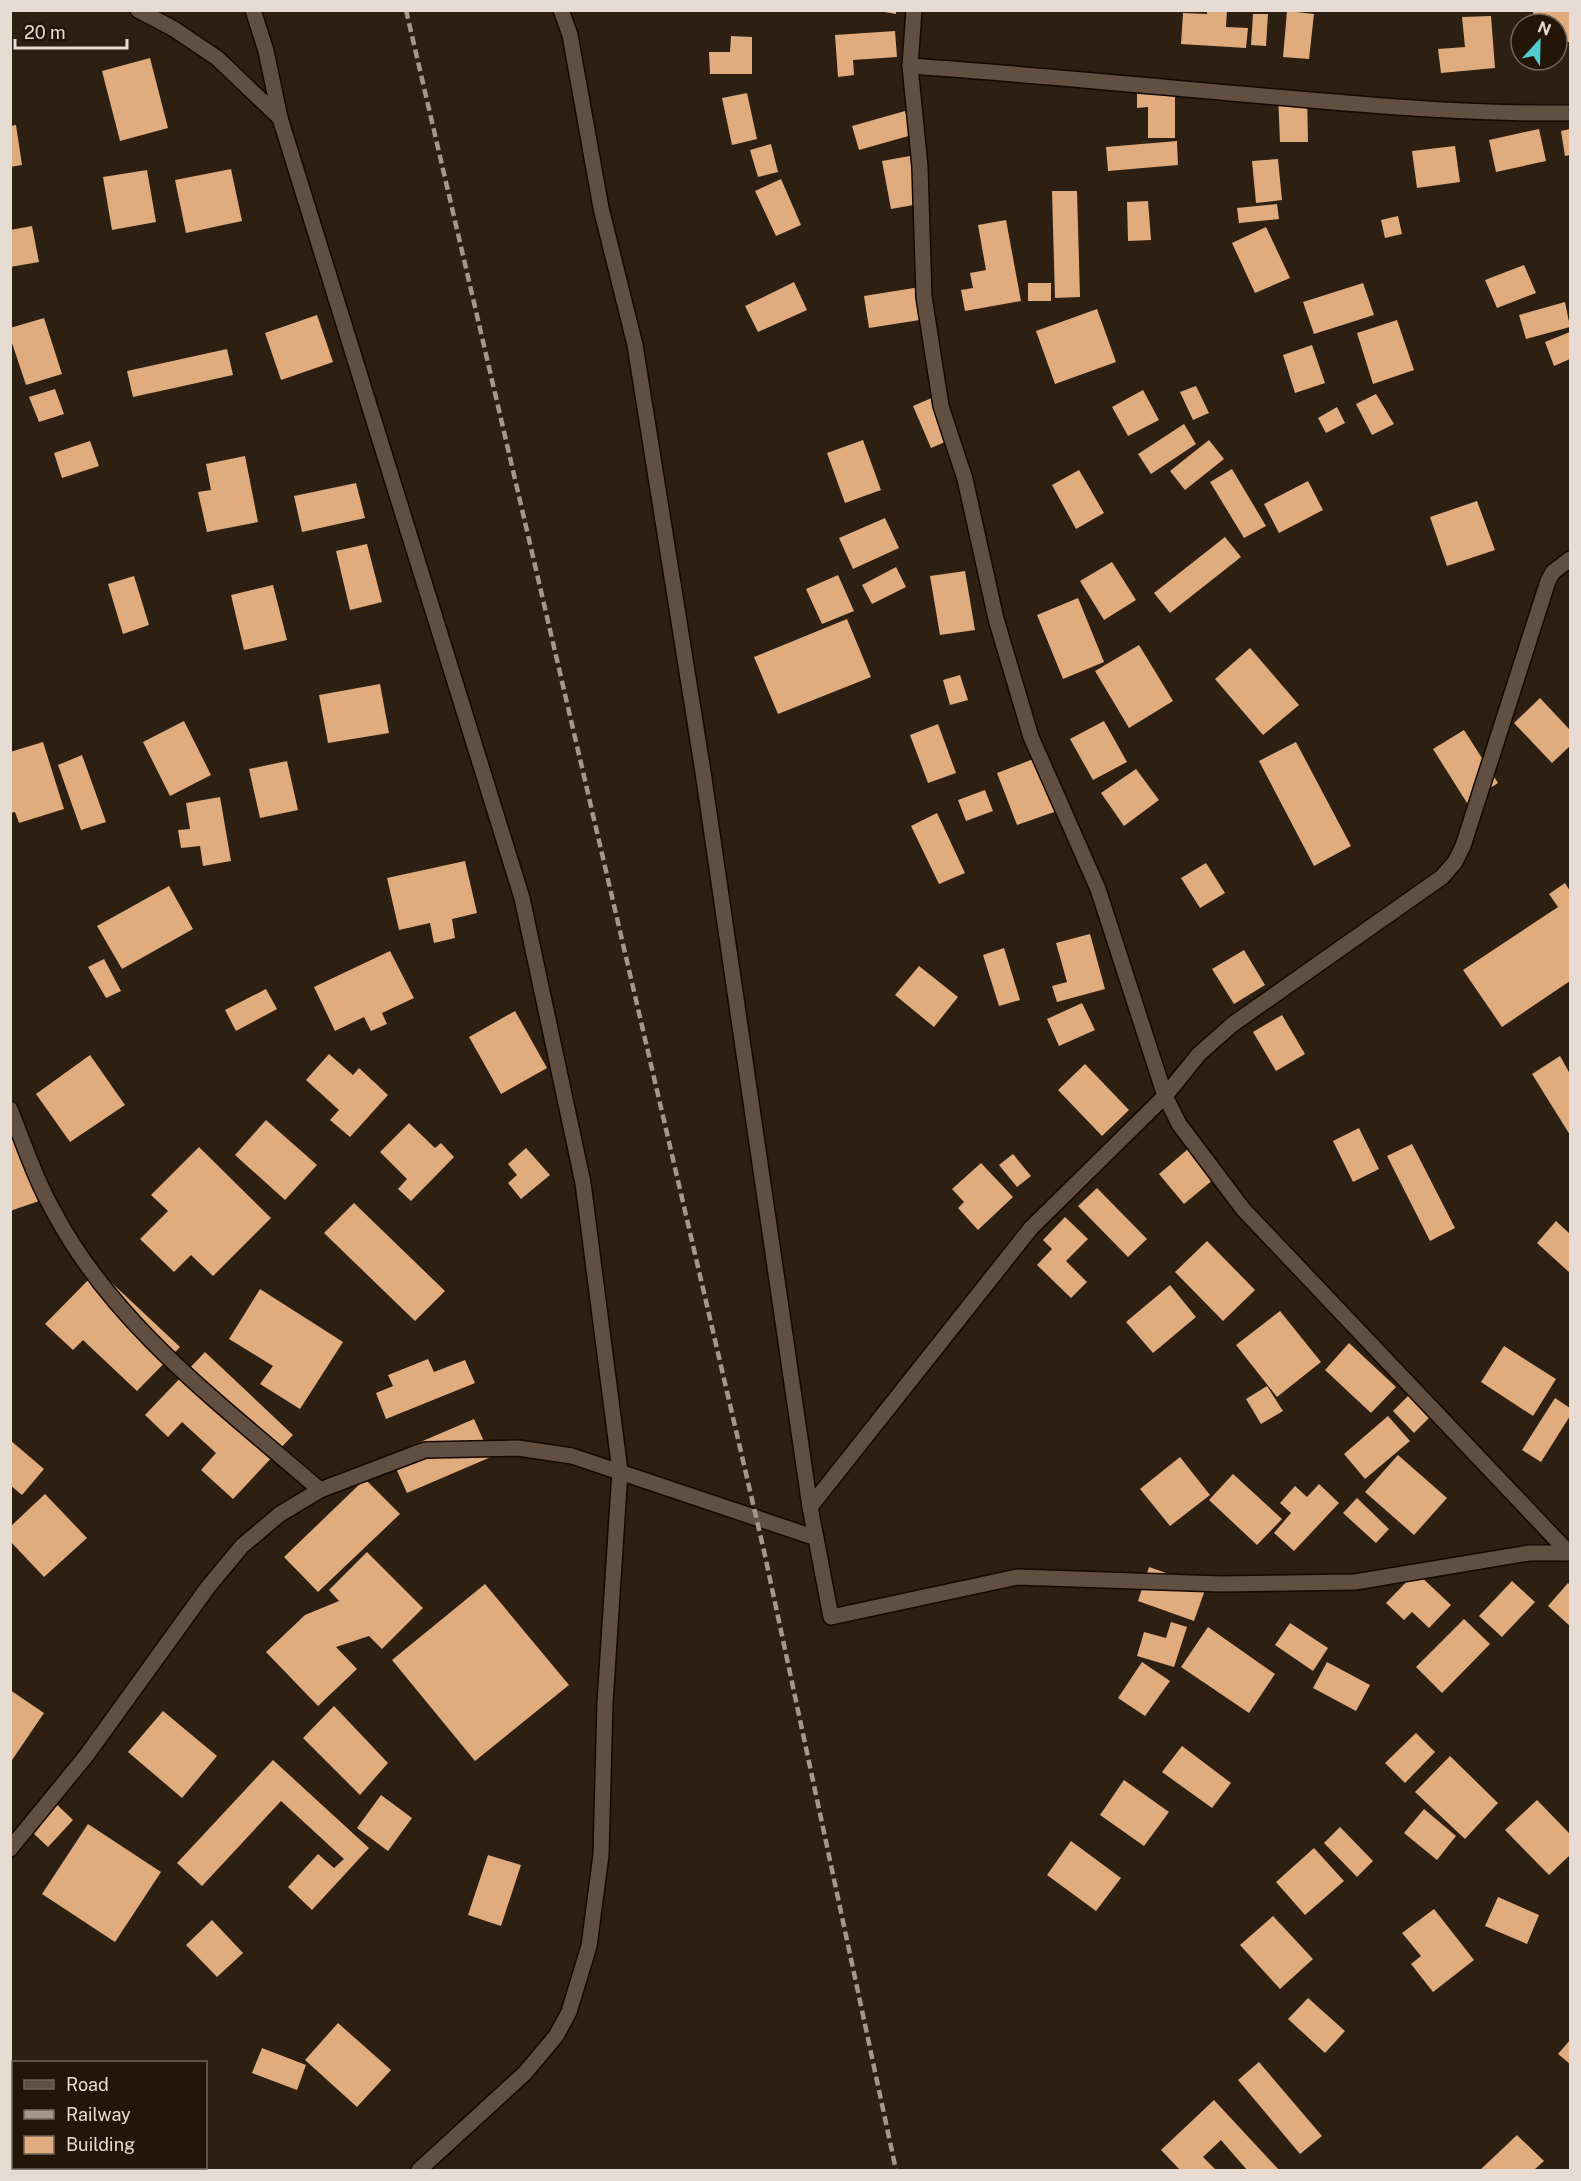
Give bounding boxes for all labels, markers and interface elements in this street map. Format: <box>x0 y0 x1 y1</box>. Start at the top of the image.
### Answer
scale bar <box>15 12 128 50</box>
north arrow <box>1509 12 1569 72</box>
text: N <box>1535 17 1554 40</box>
text: 20 m <box>24 22 66 43</box>
legend <box>12 2061 207 2169</box>
text: Road <box>66 2074 109 2095</box>
text: Railway <box>66 2104 131 2125</box>
text: Building <box>66 2134 135 2155</box>

